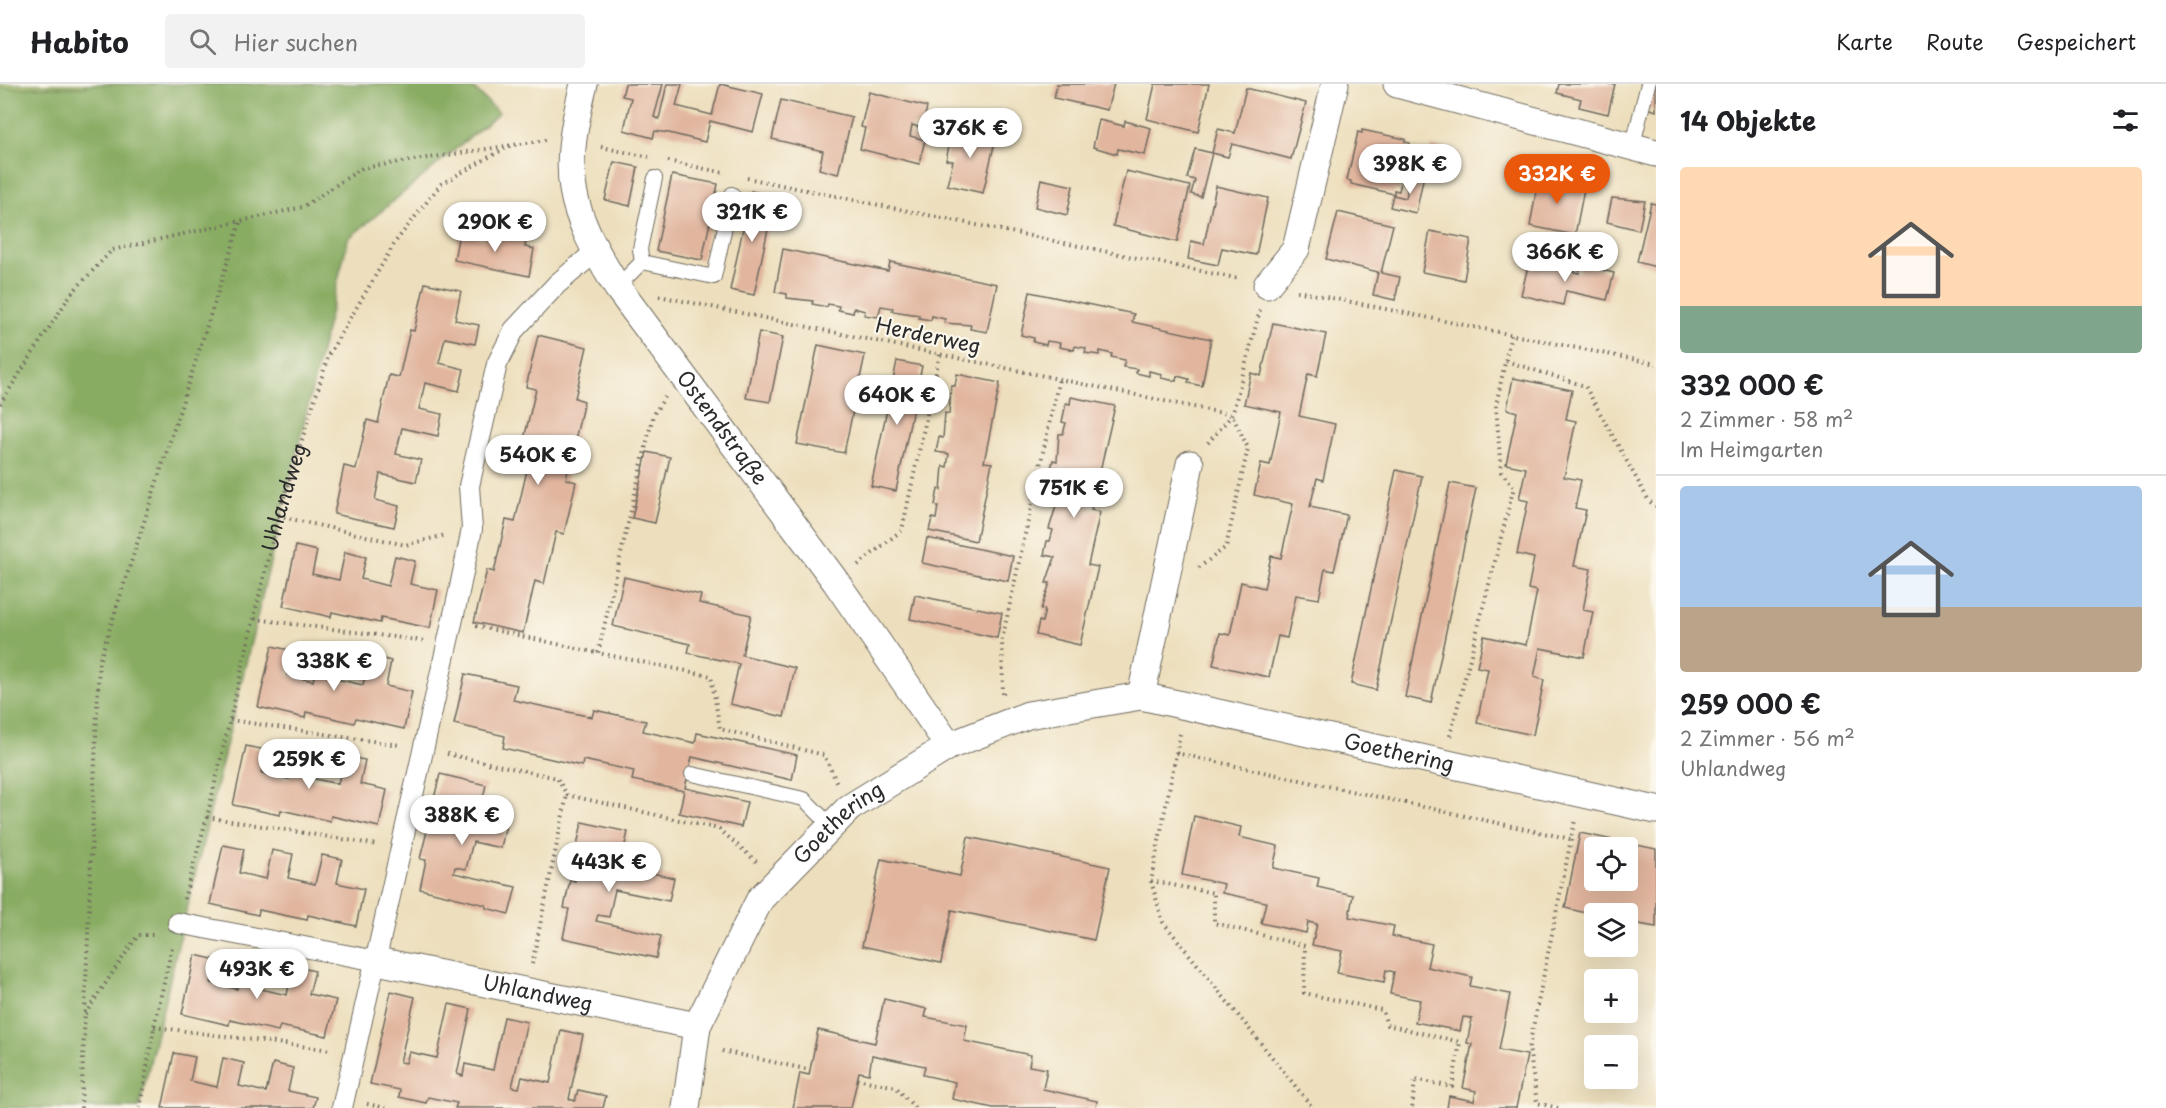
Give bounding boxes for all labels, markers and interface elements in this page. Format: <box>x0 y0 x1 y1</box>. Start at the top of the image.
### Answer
search box <box>165 14 585 68</box>
text: Habito <box>30 20 129 63</box>
icon: search <box>186 25 219 58</box>
text: Hier suchen <box>234 25 358 58</box>
text: Karte <box>1836 25 1893 57</box>
text: Route <box>1926 25 1984 57</box>
text: Gespeichert <box>2017 25 2136 57</box>
text: 14 Objekte <box>1680 101 1816 140</box>
icon: filters <box>2109 104 2142 137</box>
pin: 376K € <box>921 108 1019 159</box>
text: 376K € <box>932 112 1008 142</box>
pin: 398K € <box>1361 144 1459 195</box>
text: 398K € <box>1373 148 1447 178</box>
pin: 332K € <box>1508 154 1606 205</box>
text: 332K € <box>1518 158 1596 188</box>
pin: 321K € <box>703 192 801 243</box>
text: 321K € <box>716 196 788 226</box>
pin: 290K € <box>446 202 544 253</box>
text: 290K € <box>457 206 533 236</box>
icon: home <box>1857 206 1965 314</box>
pin: 366K € <box>1516 232 1614 283</box>
text: 366K € <box>1526 236 1604 266</box>
street label: Herderweg <box>873 307 984 361</box>
street label: Ostendstraße <box>670 363 777 491</box>
text: 332 000 € <box>1680 365 1824 404</box>
pin: 640K € <box>848 375 946 426</box>
text: 640K € <box>858 379 936 409</box>
text: 2 Zimmer · 58 m² <box>1680 404 1853 434</box>
text: Im Heimgarten <box>1680 434 1823 464</box>
pin: 540K € <box>489 435 587 486</box>
street label: Uhlandweg <box>252 439 314 555</box>
text: 540K € <box>499 439 577 469</box>
pin: 751K € <box>1025 468 1123 519</box>
text: 751K € <box>1039 472 1109 502</box>
icon: home <box>1857 525 1965 633</box>
pin: 338K € <box>285 641 383 692</box>
text: 338K € <box>296 645 372 675</box>
text: 259 000 € <box>1680 684 1821 723</box>
street label: Goethering <box>1341 723 1458 779</box>
text: 2 Zimmer · 56 m² <box>1680 723 1855 753</box>
pin: 259K € <box>260 739 358 790</box>
text: 259K € <box>272 743 346 773</box>
text: Uhlandweg <box>1680 753 1786 783</box>
street label: Goethering <box>784 772 889 871</box>
pin: 388K € <box>413 795 511 846</box>
text: 388K € <box>424 799 500 829</box>
map controls <box>1584 837 1638 1089</box>
button: locate <box>1584 837 1638 891</box>
pin: 443K € <box>560 842 658 893</box>
text: 443K € <box>571 846 647 876</box>
button: layers <box>1584 903 1638 957</box>
pin: 493K € <box>208 949 306 1000</box>
text: 493K € <box>219 953 295 983</box>
street label: Uhlandweg <box>480 965 596 1019</box>
button: + <box>1584 969 1638 1023</box>
button: − <box>1584 1035 1638 1089</box>

